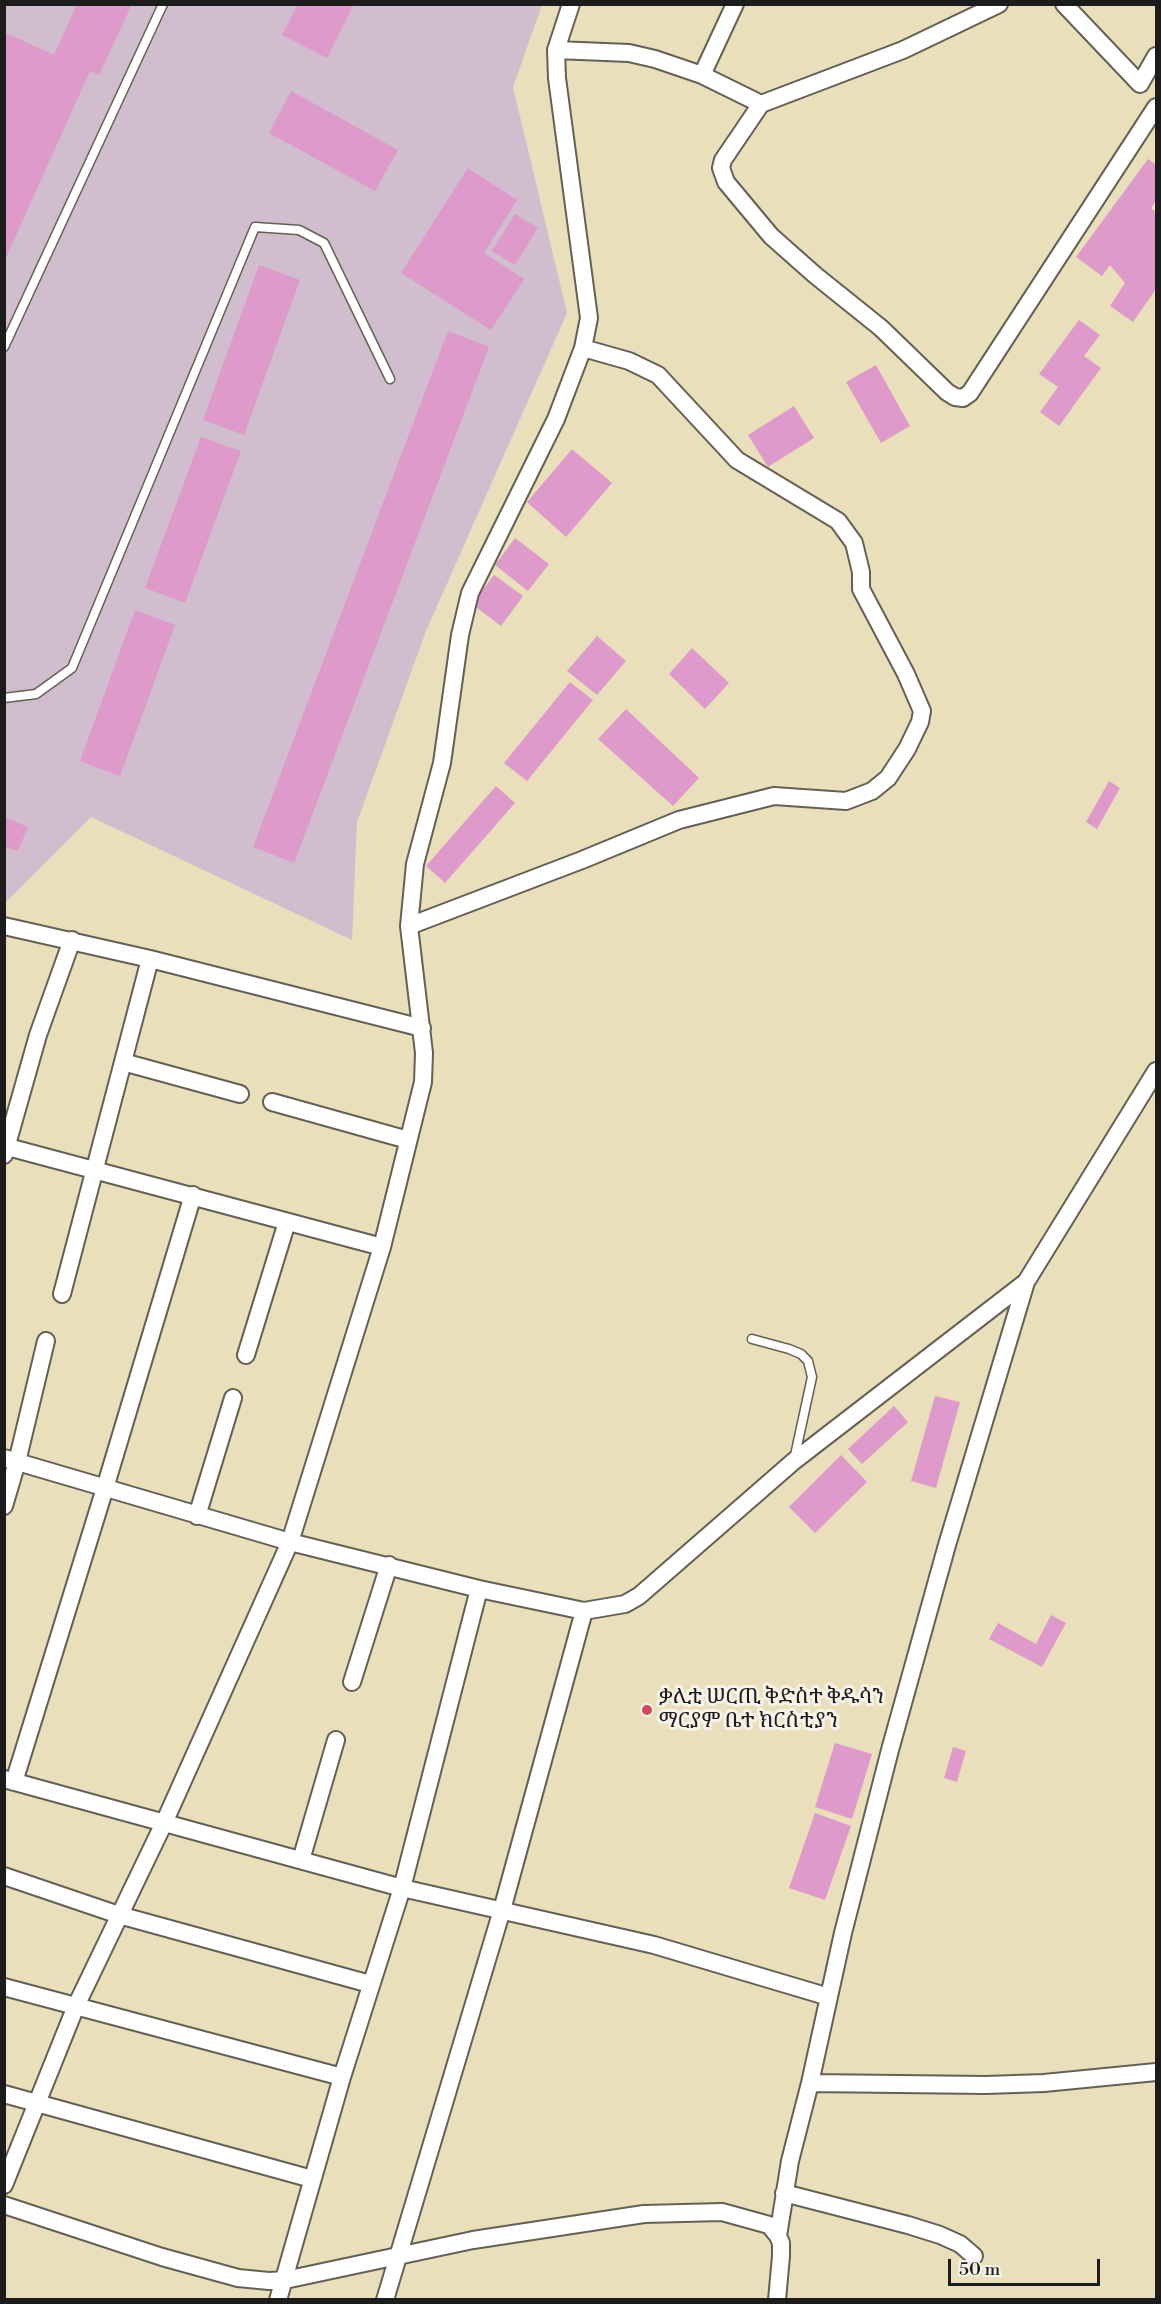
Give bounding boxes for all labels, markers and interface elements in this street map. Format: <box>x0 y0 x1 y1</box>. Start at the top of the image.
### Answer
place label: ቃሊቲ ሠርጢ ቅድስተ ቅዱሳን ማርያም ቤተ ክርስቲያን <box>659 1685 884 1735</box>
marker: ቃሊቲ ሠርጢ ቅድስተ ቅዱሳን ማርያም ቤተ ክርስቲያን <box>640 1703 654 1717</box>
scale bar <box>951 2247 1102 2285</box>
text: 50 m <box>959 2258 1000 2281</box>

